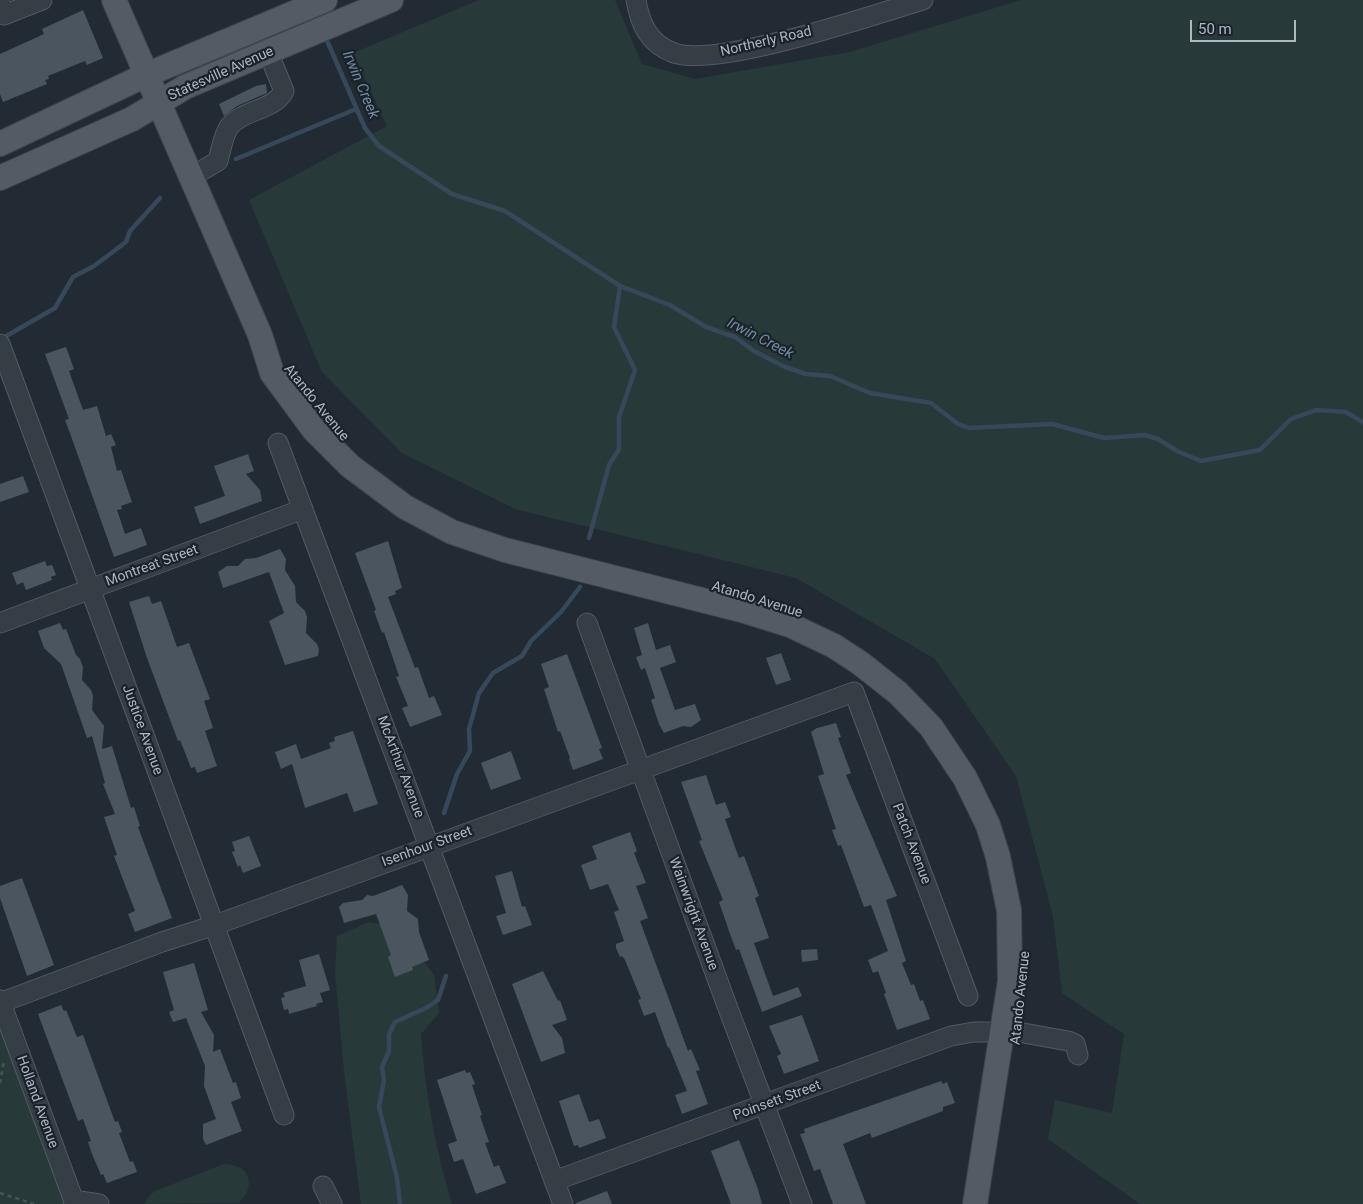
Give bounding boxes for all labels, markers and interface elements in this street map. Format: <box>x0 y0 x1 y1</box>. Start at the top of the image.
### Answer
scale bar <box>1193 10 1299 42</box>
text: 50 m <box>1198 20 1232 38</box>
street label: Northerly Road <box>719 23 813 61</box>
street label: Statesville Avenue <box>166 43 276 105</box>
water label: Irwin Creek <box>338 48 382 122</box>
water label: Irwin Creek <box>724 315 796 363</box>
street label: Atando Avenue <box>280 361 352 445</box>
street label: Montreat Street <box>103 541 201 591</box>
street label: Atando Avenue <box>710 578 804 622</box>
street label: Justice Avenue <box>118 683 166 777</box>
street label: McArthur Avenue <box>373 714 427 820</box>
street label: Patch Avenue <box>888 801 934 887</box>
street label: Isenhour Street <box>380 823 474 871</box>
street label: Wainwright Avenue <box>665 855 721 973</box>
street label: Atando Avenue <box>1008 950 1034 1046</box>
street label: Holland Avenue <box>12 1053 62 1151</box>
street label: Poinsett Street <box>731 1077 823 1125</box>

